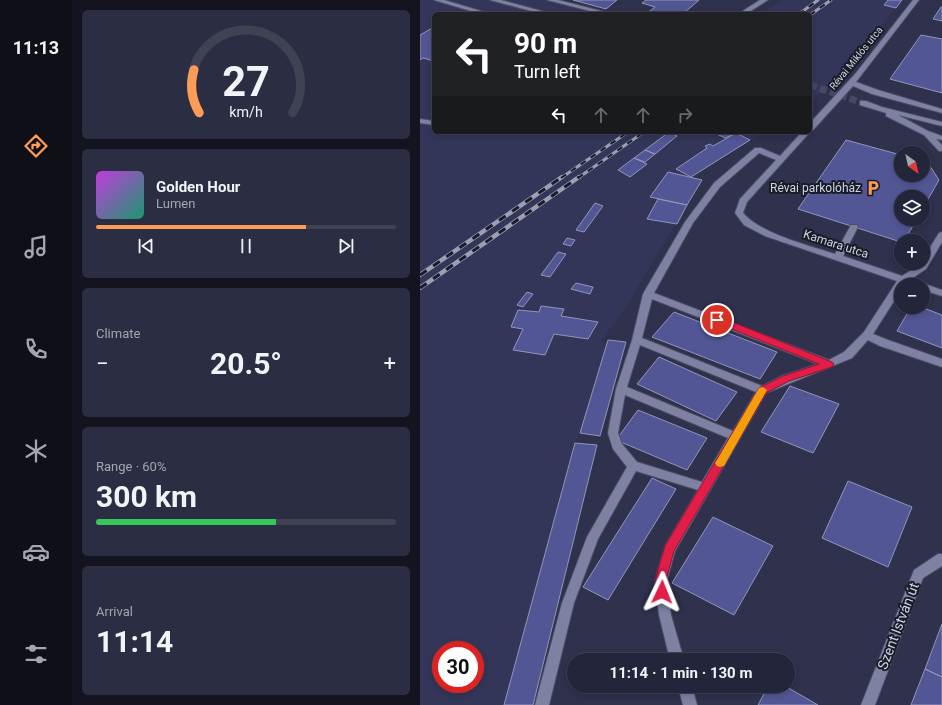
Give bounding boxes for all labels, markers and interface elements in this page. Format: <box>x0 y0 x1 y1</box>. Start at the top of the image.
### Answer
street label: Révai Miklós utca <box>827 24 885 92</box>
text: 90 m <box>514 27 577 60</box>
icon: left <box>448 28 500 80</box>
text: 11:13 <box>13 37 59 58</box>
text: 27 <box>222 56 270 105</box>
text: Turn left <box>514 61 580 82</box>
text: km/h <box>229 103 263 119</box>
icon: left <box>548 104 570 126</box>
icon: ahead <box>590 104 612 126</box>
icon: ahead <box>632 104 654 126</box>
icon: right <box>674 104 696 126</box>
icon: directions <box>22 132 50 160</box>
north arrow <box>894 146 930 182</box>
map controls <box>894 146 930 314</box>
text: Golden Hour <box>156 178 240 196</box>
parking icon: Révai parkolóház <box>864 179 882 197</box>
place label: Révai parkolóház <box>770 181 861 195</box>
button: layers <box>894 190 930 226</box>
text: Lumen <box>156 196 195 211</box>
street label: Kamara utca <box>802 227 870 261</box>
icon: music <box>22 233 50 261</box>
button: + <box>894 234 930 270</box>
icon: previous <box>135 235 157 257</box>
icon: pause <box>235 235 257 257</box>
icon: next <box>335 235 357 257</box>
button: − <box>894 278 930 314</box>
pin <box>700 303 734 337</box>
icon: arrive <box>706 309 728 331</box>
text: Climate <box>96 326 140 341</box>
icon: phone <box>22 335 50 363</box>
text: 20.5° <box>210 346 282 381</box>
text: − <box>96 351 109 376</box>
text: + <box>384 351 396 376</box>
icon: climate <box>22 437 50 465</box>
text: Range · 60% <box>96 459 166 474</box>
text: 300 km <box>96 479 197 514</box>
icon: car <box>22 538 50 566</box>
position arrow <box>641 571 683 613</box>
street label: Szent István út <box>874 580 922 672</box>
text: Arrival <box>96 604 133 619</box>
text: 11:14 <box>96 624 173 659</box>
icon: filters <box>22 640 50 668</box>
speed limit sign: 30 <box>432 641 484 693</box>
text: 11:14 · 1 min · 130 m <box>610 664 752 682</box>

